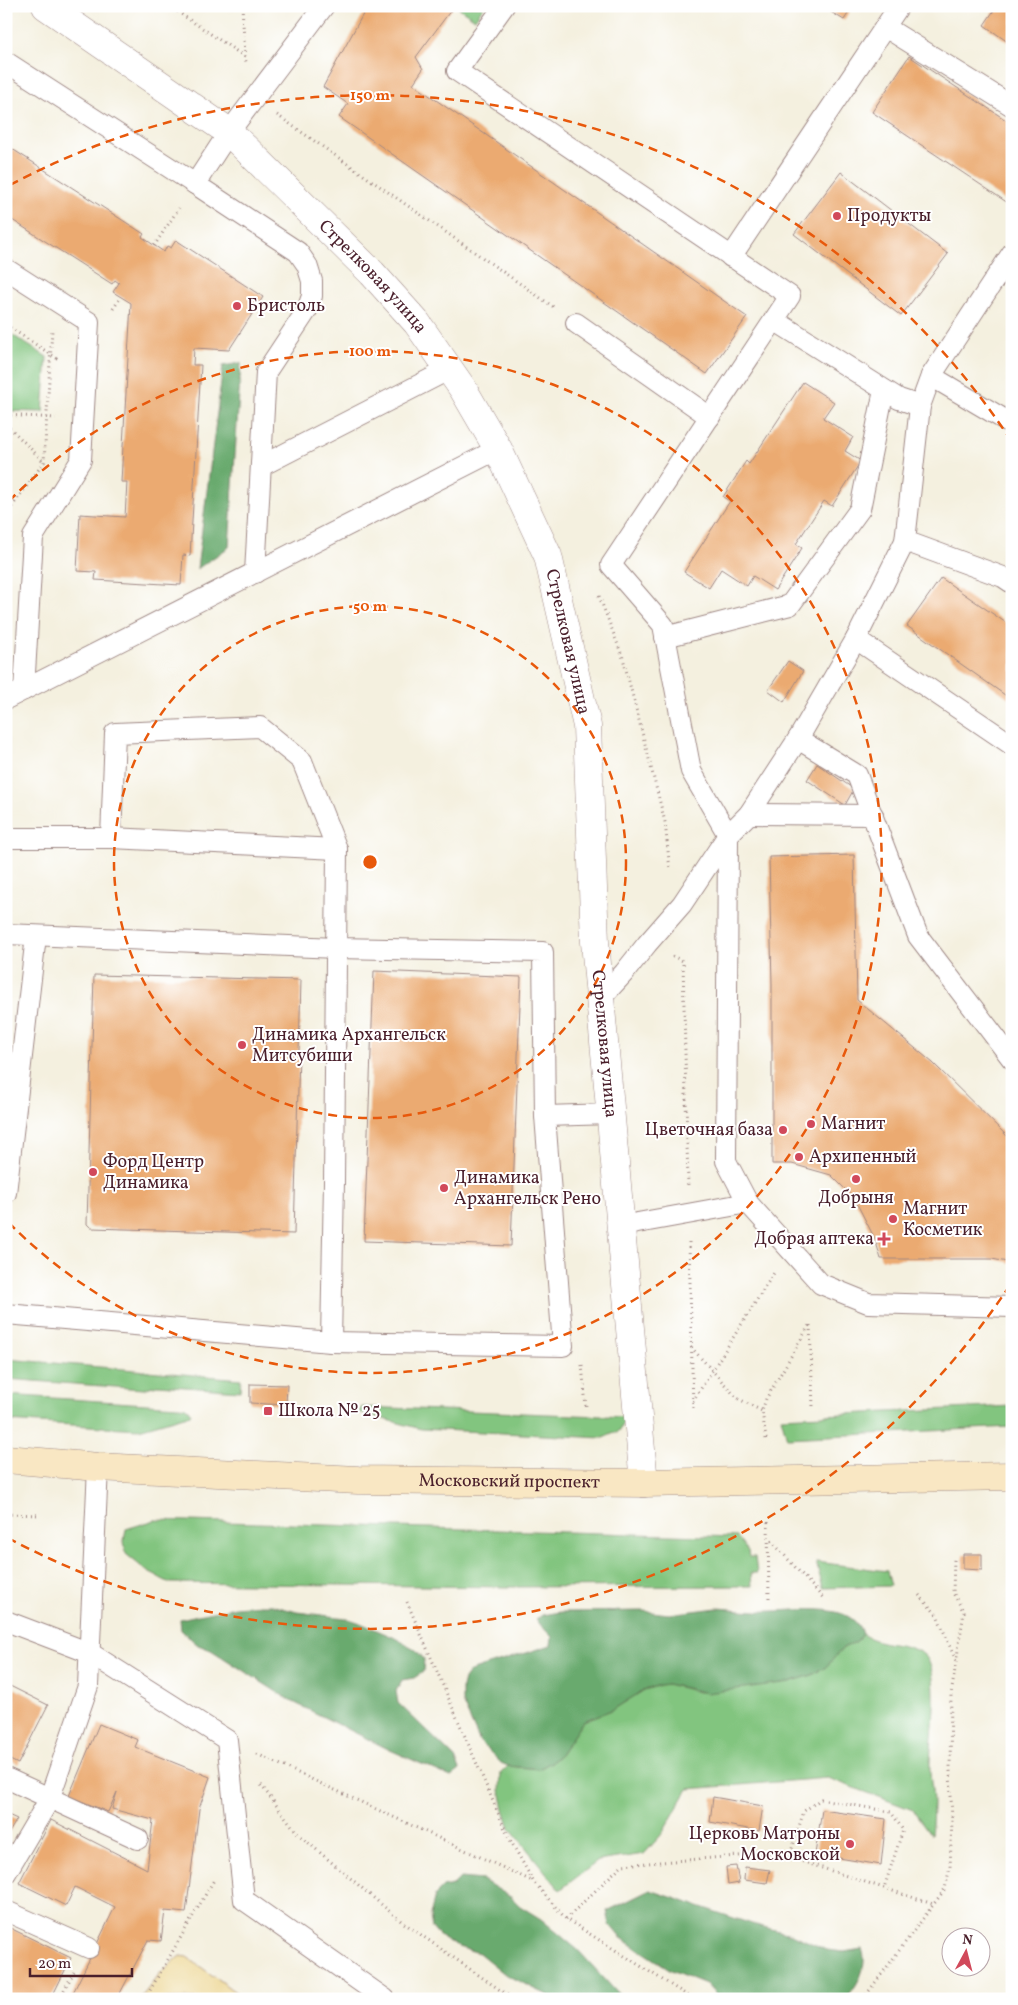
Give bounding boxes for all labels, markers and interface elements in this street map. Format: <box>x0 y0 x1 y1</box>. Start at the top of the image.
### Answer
text: 150 m <box>350 86 390 107</box>
place label: Продукты <box>847 204 932 229</box>
marker: Продукты <box>831 210 843 222</box>
street label: Стрелковая улица <box>313 214 433 338</box>
place label: Бристоль <box>247 294 325 319</box>
marker: Бристоль <box>231 300 243 312</box>
text: 100 m <box>349 342 392 363</box>
street label: Стрелковая улица <box>539 567 596 717</box>
text: 50 m <box>353 597 387 618</box>
centre of rings <box>361 853 379 871</box>
street label: Стрелковая улица <box>585 969 623 1119</box>
place label: Динамика Архангельск Митсубиши <box>252 1023 446 1069</box>
marker: Динамика Архангельск Митсубиши <box>236 1039 248 1051</box>
place label: Магнит <box>821 1112 885 1137</box>
place label: Цветочная база <box>645 1118 773 1143</box>
marker: Магнит <box>805 1118 817 1130</box>
marker: Цветочная база <box>777 1124 789 1136</box>
place label: Архипенный <box>809 1145 917 1170</box>
place label: Форд Центр Динамика <box>103 1150 204 1196</box>
marker: Архипенный <box>793 1151 805 1163</box>
marker: Форд Центр Динамика <box>87 1166 99 1178</box>
place label: Динамика Архангельск Рено <box>454 1166 601 1212</box>
marker: Добрыня <box>850 1173 862 1185</box>
marker: Динамика Архангельск Рено <box>438 1182 450 1194</box>
place label: Добрыня <box>818 1186 894 1211</box>
place label: Магнит Косметик <box>903 1197 983 1243</box>
marker: Магнит Косметик <box>887 1213 899 1225</box>
place label: Добрая аптека <box>754 1227 874 1252</box>
marker: Добрая аптека <box>878 1233 890 1245</box>
place label: Школа № 25 <box>278 1399 380 1424</box>
marker: Школа № 25 <box>262 1405 274 1417</box>
street label: Московский проспект <box>419 1468 600 1495</box>
place label: Церковь Матроны Московской <box>689 1822 840 1868</box>
marker: Церковь Матроны Московской <box>844 1838 856 1850</box>
north arrow <box>940 1928 990 1978</box>
text: N <box>961 1931 974 1951</box>
scale bar <box>30 1945 132 1977</box>
text: 20 m <box>38 1954 71 1975</box>

